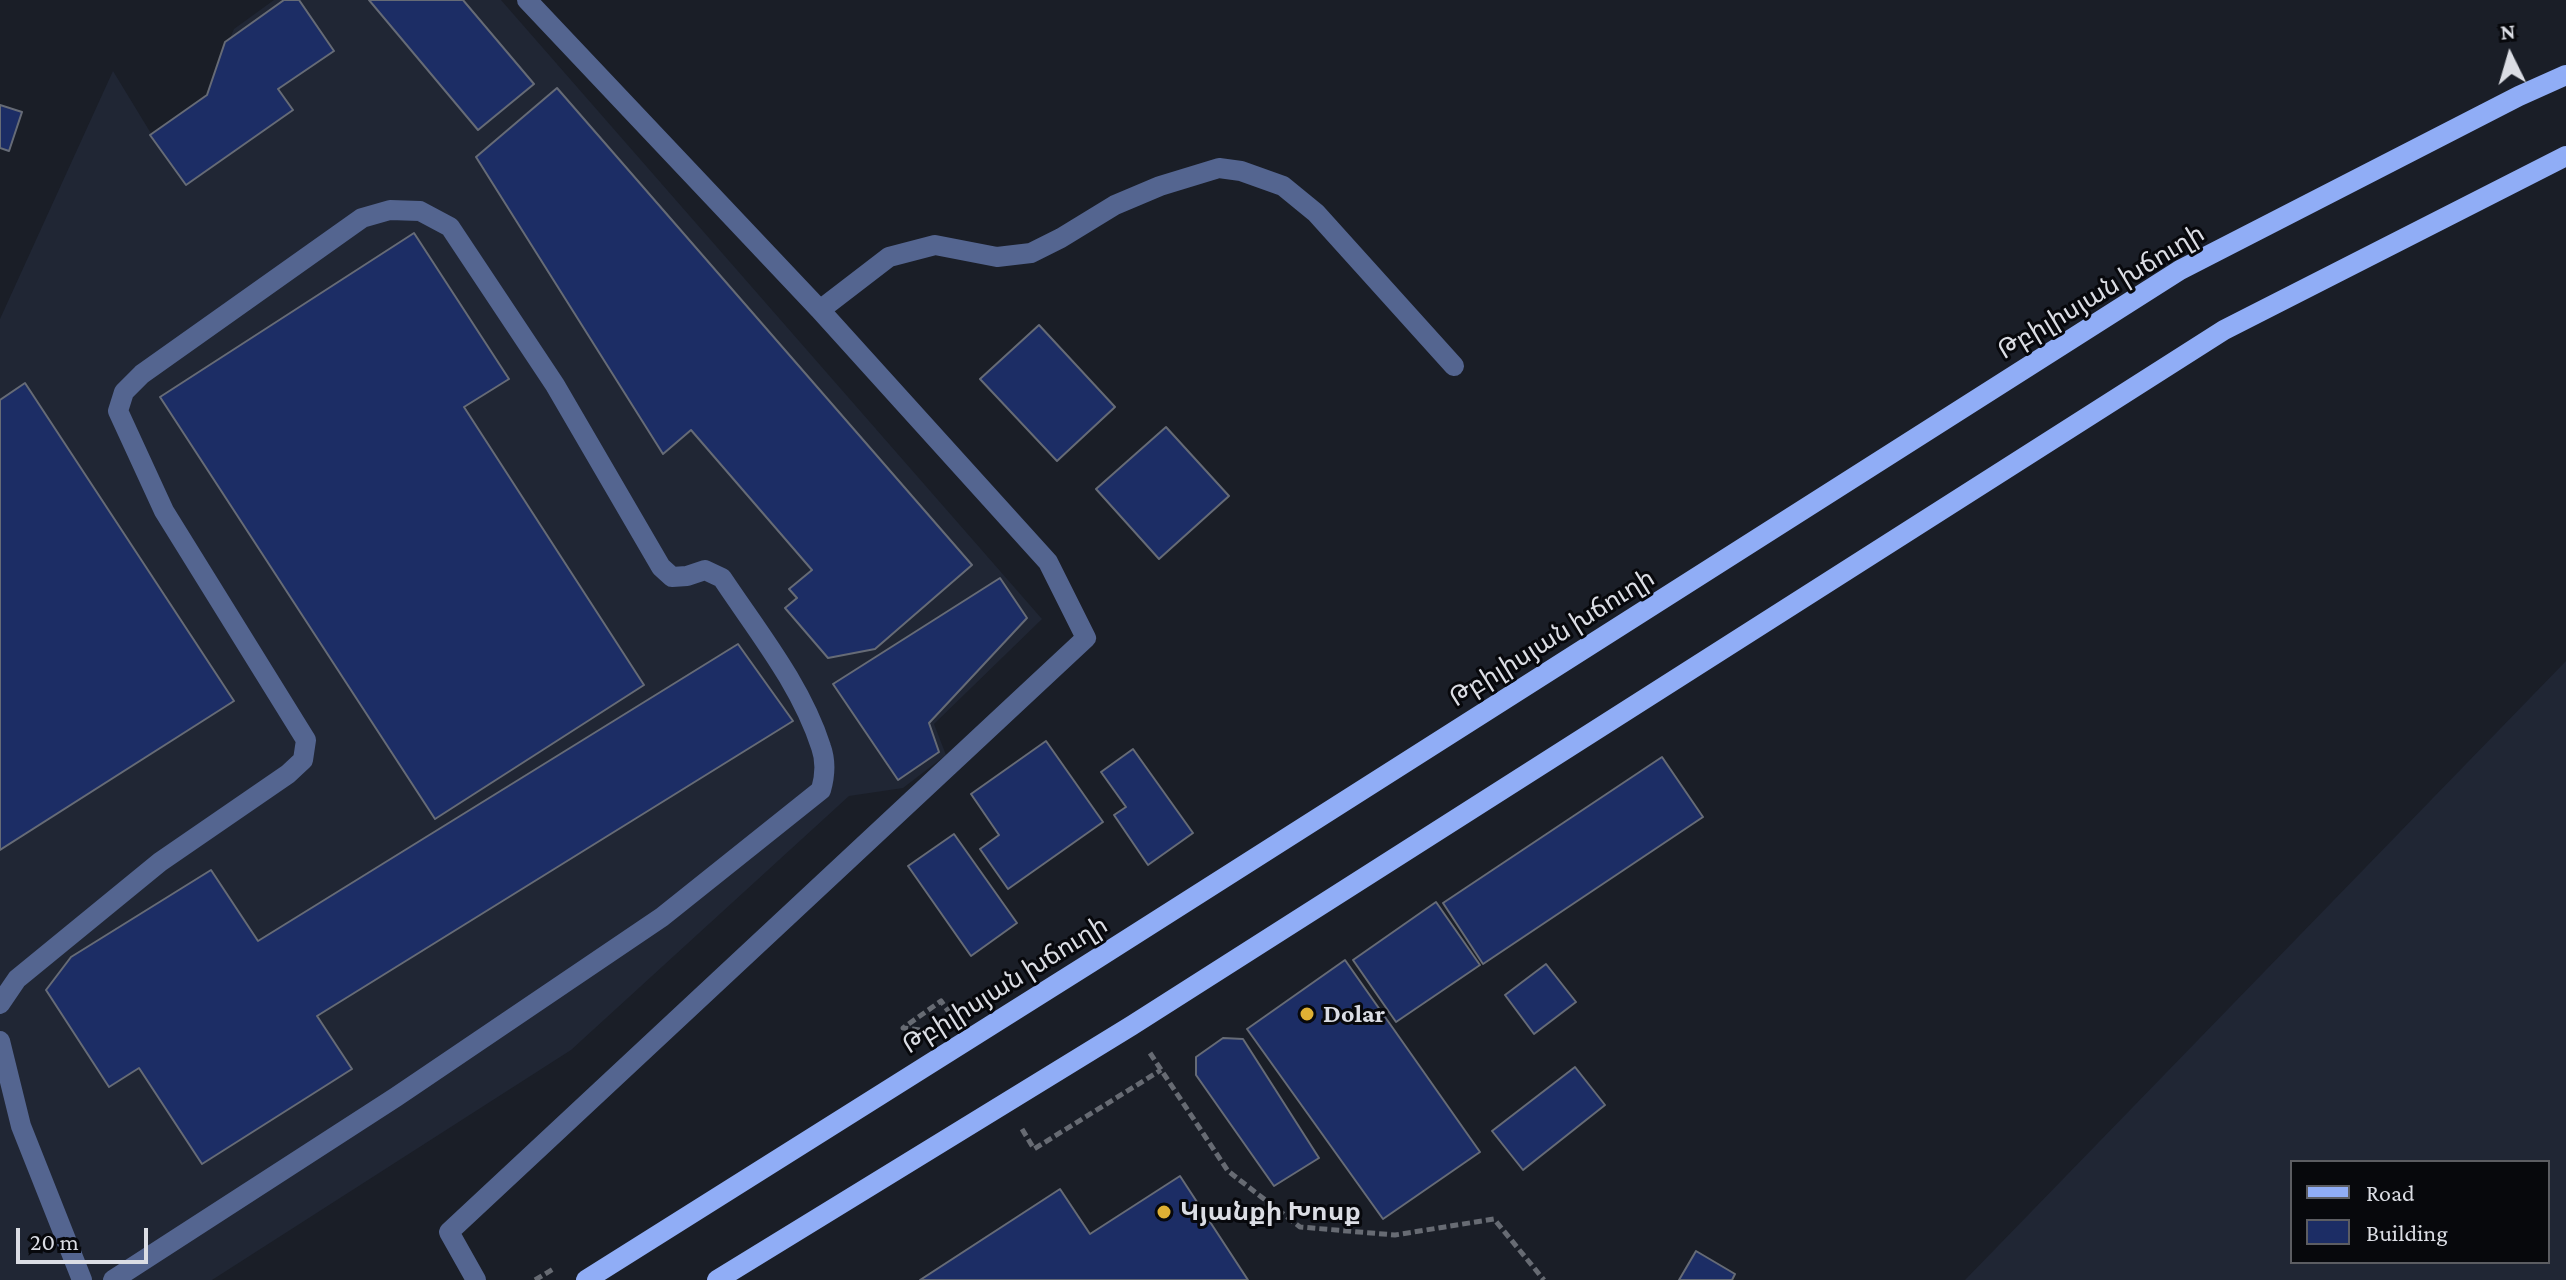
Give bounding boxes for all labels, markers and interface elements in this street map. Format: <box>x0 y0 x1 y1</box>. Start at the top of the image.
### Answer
north arrow <box>2470 16 2550 96</box>
text: N <box>2499 18 2516 45</box>
street label: Թբիլիսյան խճուղի <box>1992 218 2210 366</box>
street label: Թբիլիսյան խճուղի <box>1444 562 1660 714</box>
street label: Թբիլիսյան խճուղի <box>897 909 1113 1061</box>
place label: Dolar <box>1323 998 1385 1030</box>
marker: Dolar <box>1298 1005 1316 1023</box>
legend <box>2290 1160 2550 1264</box>
text: Road <box>2366 1179 2415 1206</box>
place label: Կյանքի Խոսք <box>1180 1196 1361 1228</box>
marker: Կյանքի Խոսք <box>1155 1203 1173 1221</box>
scale bar <box>20 1212 152 1262</box>
text: Building <box>2366 1219 2448 1246</box>
text: 20 m <box>30 1228 79 1255</box>

